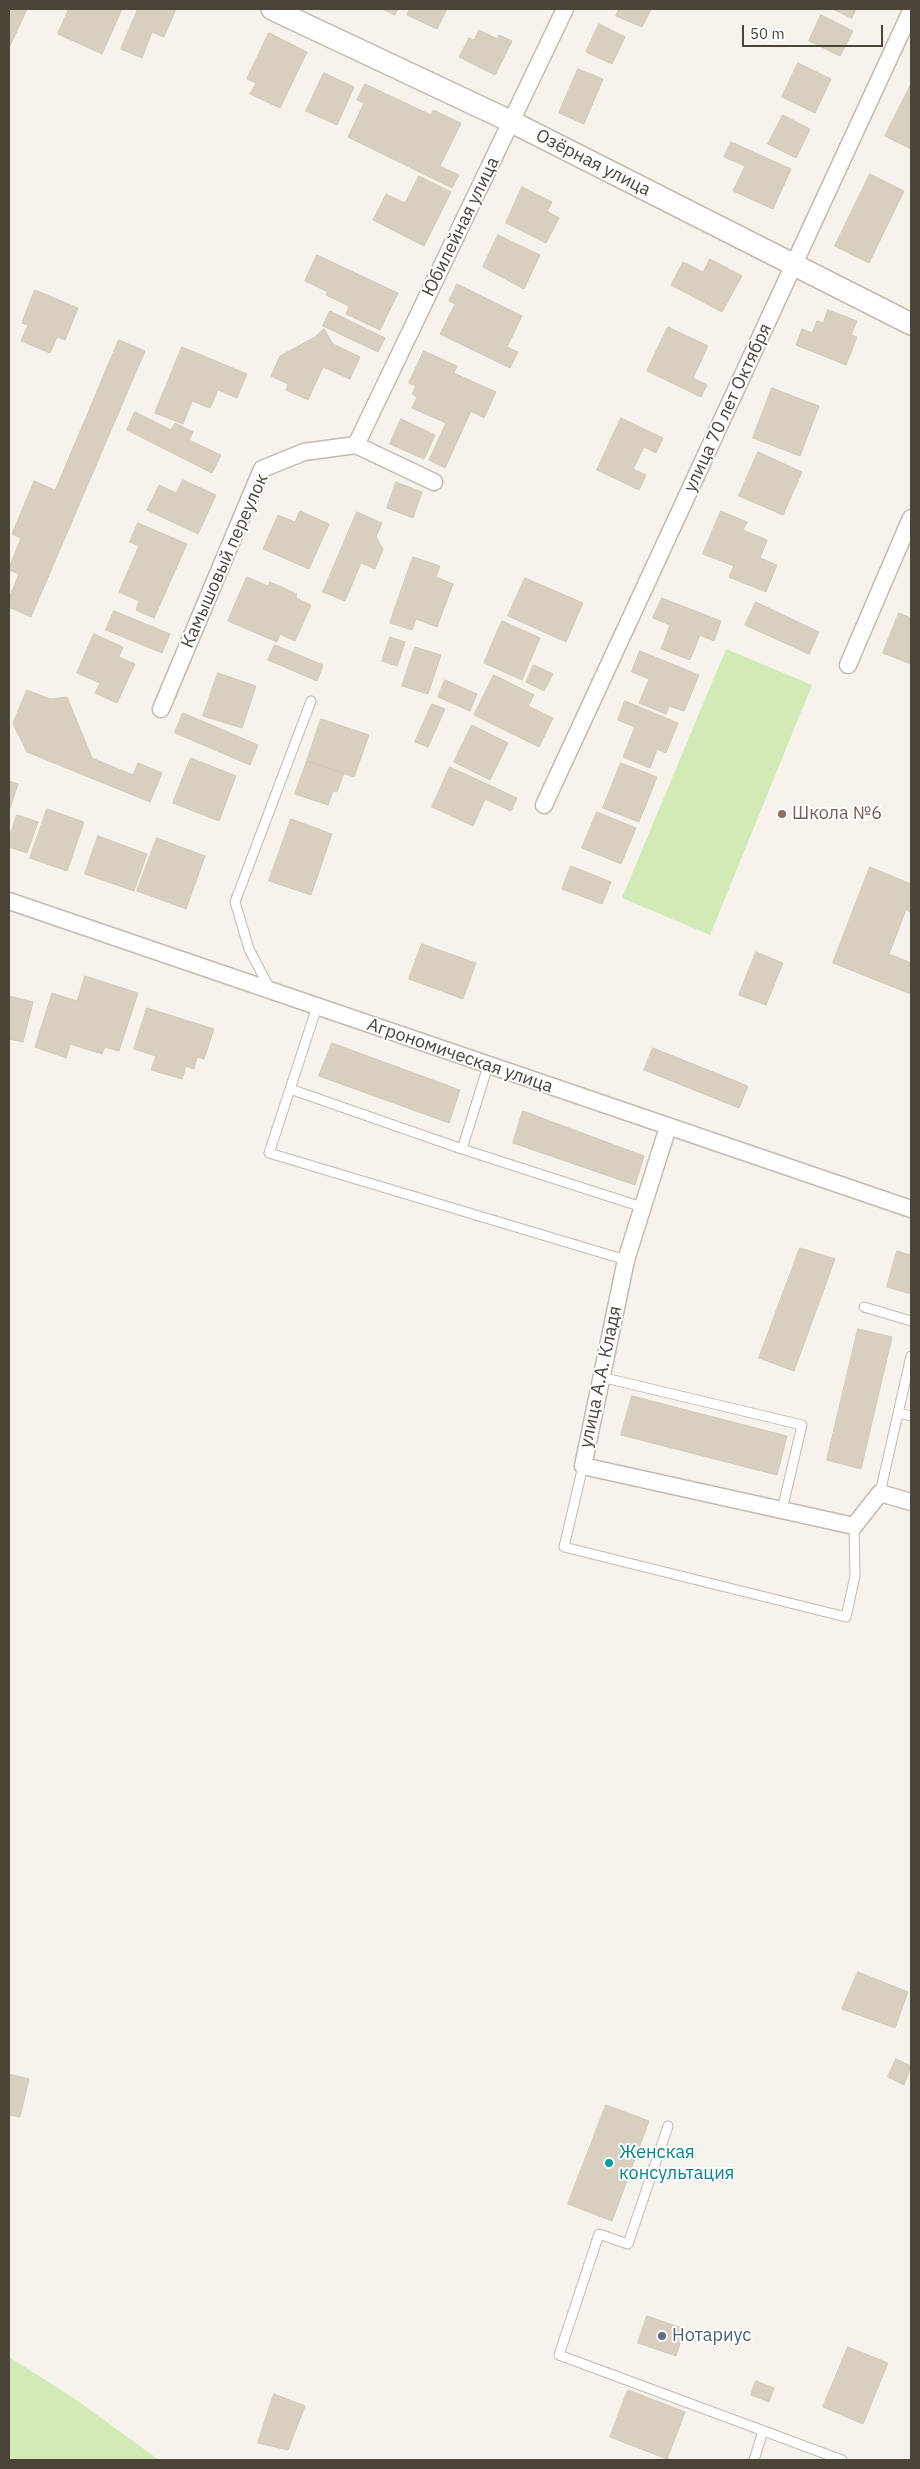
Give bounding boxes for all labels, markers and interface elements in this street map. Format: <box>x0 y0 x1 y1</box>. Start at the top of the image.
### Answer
scale bar <box>745 15 886 47</box>
text: 50 m <box>750 24 785 43</box>
street label: Озёрная улица <box>532 125 654 201</box>
street label: Юбилейная улица <box>418 154 504 300</box>
street label: улица 70 лет Октября <box>679 320 777 496</box>
street label: Камышовый переулок <box>177 470 273 652</box>
place label: Школа №6 <box>792 803 882 825</box>
marker: Школа №6 <box>776 808 788 820</box>
street label: Агрономическая улица <box>364 1014 556 1098</box>
street label: улица А.А. Кладя <box>575 1304 627 1450</box>
place label: Женская консультация <box>619 2142 734 2184</box>
marker: Женская консультация <box>603 2157 615 2169</box>
place label: Нотариус <box>672 2325 751 2347</box>
marker: Нотариус <box>656 2330 668 2342</box>

